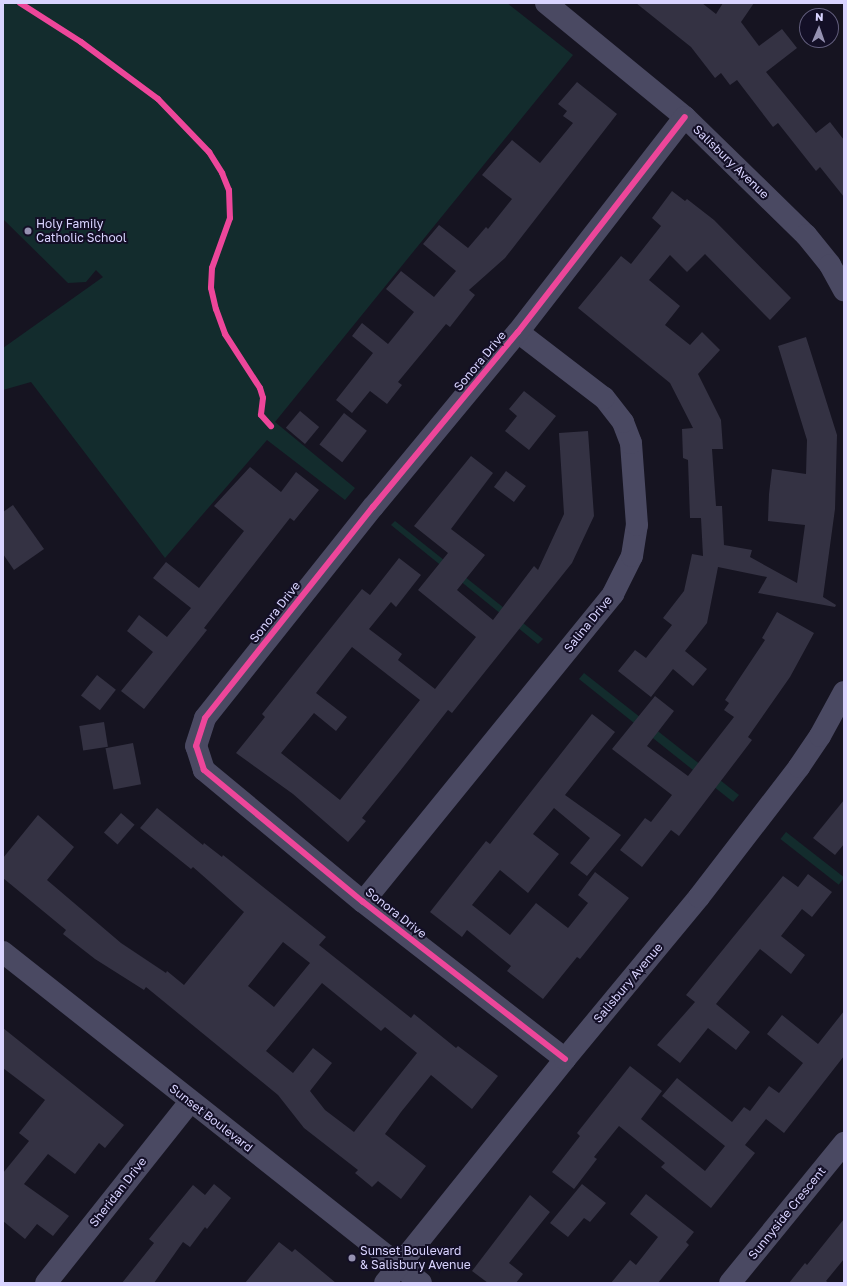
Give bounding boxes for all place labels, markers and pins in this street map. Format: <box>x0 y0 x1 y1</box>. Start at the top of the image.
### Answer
place label: Holy Family Catholic School <box>36 217 127 245</box>
marker: Holy Family Catholic School <box>23 226 33 236</box>
place label: Sunset Boulevard & Salisbury Avenue <box>360 1244 471 1272</box>
marker: Sunset Boulevard & Salisbury Avenue <box>347 1253 357 1263</box>

